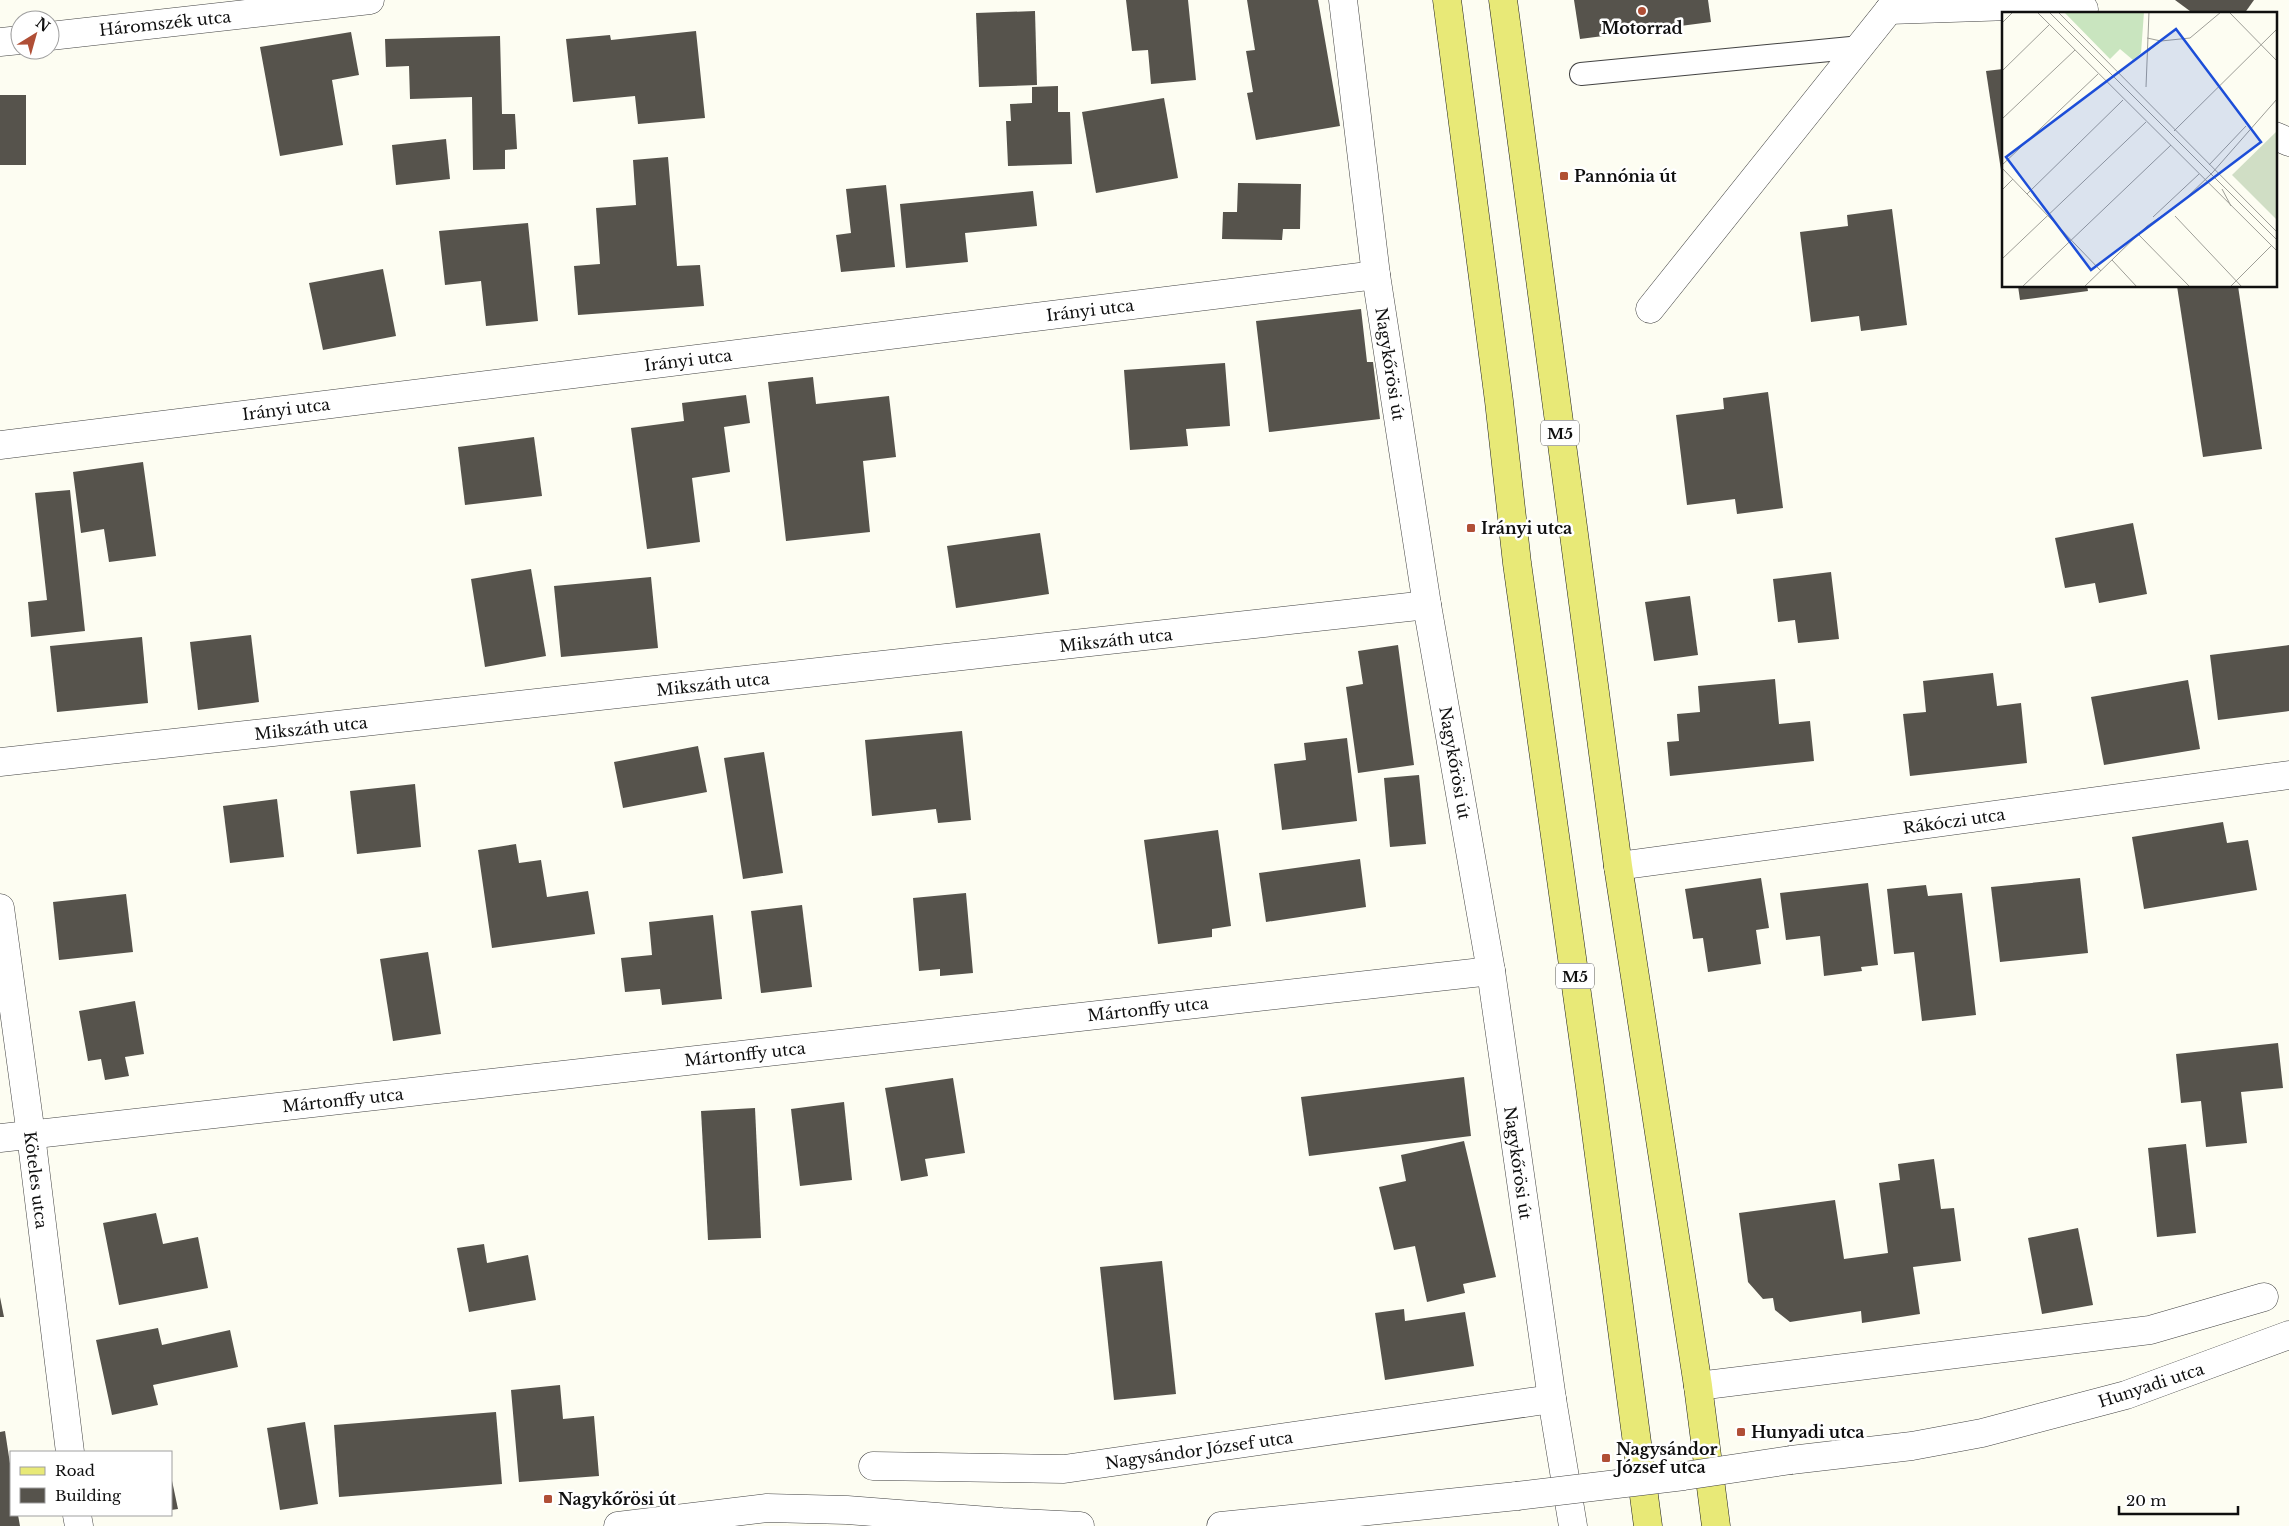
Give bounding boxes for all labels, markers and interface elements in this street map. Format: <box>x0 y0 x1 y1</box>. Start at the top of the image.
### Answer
marker: Motorrad <box>1636 5 1648 17</box>
street label: Háromszék utca <box>98 6 232 40</box>
north arrow <box>10 10 60 60</box>
inset map <box>2002 12 2276 288</box>
text: N <box>32 13 53 36</box>
place label: Motorrad <box>1601 18 1683 38</box>
place label: Pannónia út <box>1574 166 1678 186</box>
marker: Pannónia út <box>1558 170 1570 182</box>
street label: Irányi utca <box>1045 295 1135 325</box>
street label: Nagykőrösi út <box>1371 306 1409 422</box>
street label: Irányi utca <box>643 345 733 375</box>
street label: Irányi utca <box>241 394 331 424</box>
road number: M5 <box>1541 420 1579 446</box>
place label: Irányi utca <box>1481 518 1572 538</box>
marker: Irányi utca <box>1465 522 1477 534</box>
street label: Mikszáth utca <box>1058 624 1174 656</box>
street label: Mikszáth utca <box>655 668 771 700</box>
street label: Nagykőrösi út <box>1435 705 1475 821</box>
street label: Mikszáth utca <box>253 712 369 744</box>
street label: Rákóczi utca <box>1902 804 2007 838</box>
road number: M5 <box>1556 964 1594 988</box>
street label: Mártonffy utca <box>1086 993 1210 1025</box>
street label: Mártonffy utca <box>683 1038 807 1070</box>
street label: Mártonffy utca <box>281 1084 405 1116</box>
street label: Nagykőrösi út <box>1500 1105 1536 1221</box>
street label: Köteles utca <box>20 1130 52 1230</box>
street label: Hunyadi utca <box>2096 1358 2206 1411</box>
place label: Hunyadi utca <box>1751 1422 1864 1442</box>
marker: Hunyadi utca <box>1735 1426 1747 1438</box>
street label: Nagysándor József utca <box>1104 1427 1294 1473</box>
place label: Nagysándor József utca <box>1613 1439 1717 1477</box>
legend <box>10 1451 172 1516</box>
marker: Nagysándor József utca <box>1600 1452 1612 1464</box>
text: Road <box>55 1461 95 1480</box>
scale bar <box>2119 1484 2238 1516</box>
text: Building <box>55 1486 122 1505</box>
place label: Nagykőrösi út <box>558 1489 677 1509</box>
text: 20 m <box>2126 1491 2166 1510</box>
marker: Nagykőrösi út <box>542 1493 554 1505</box>

